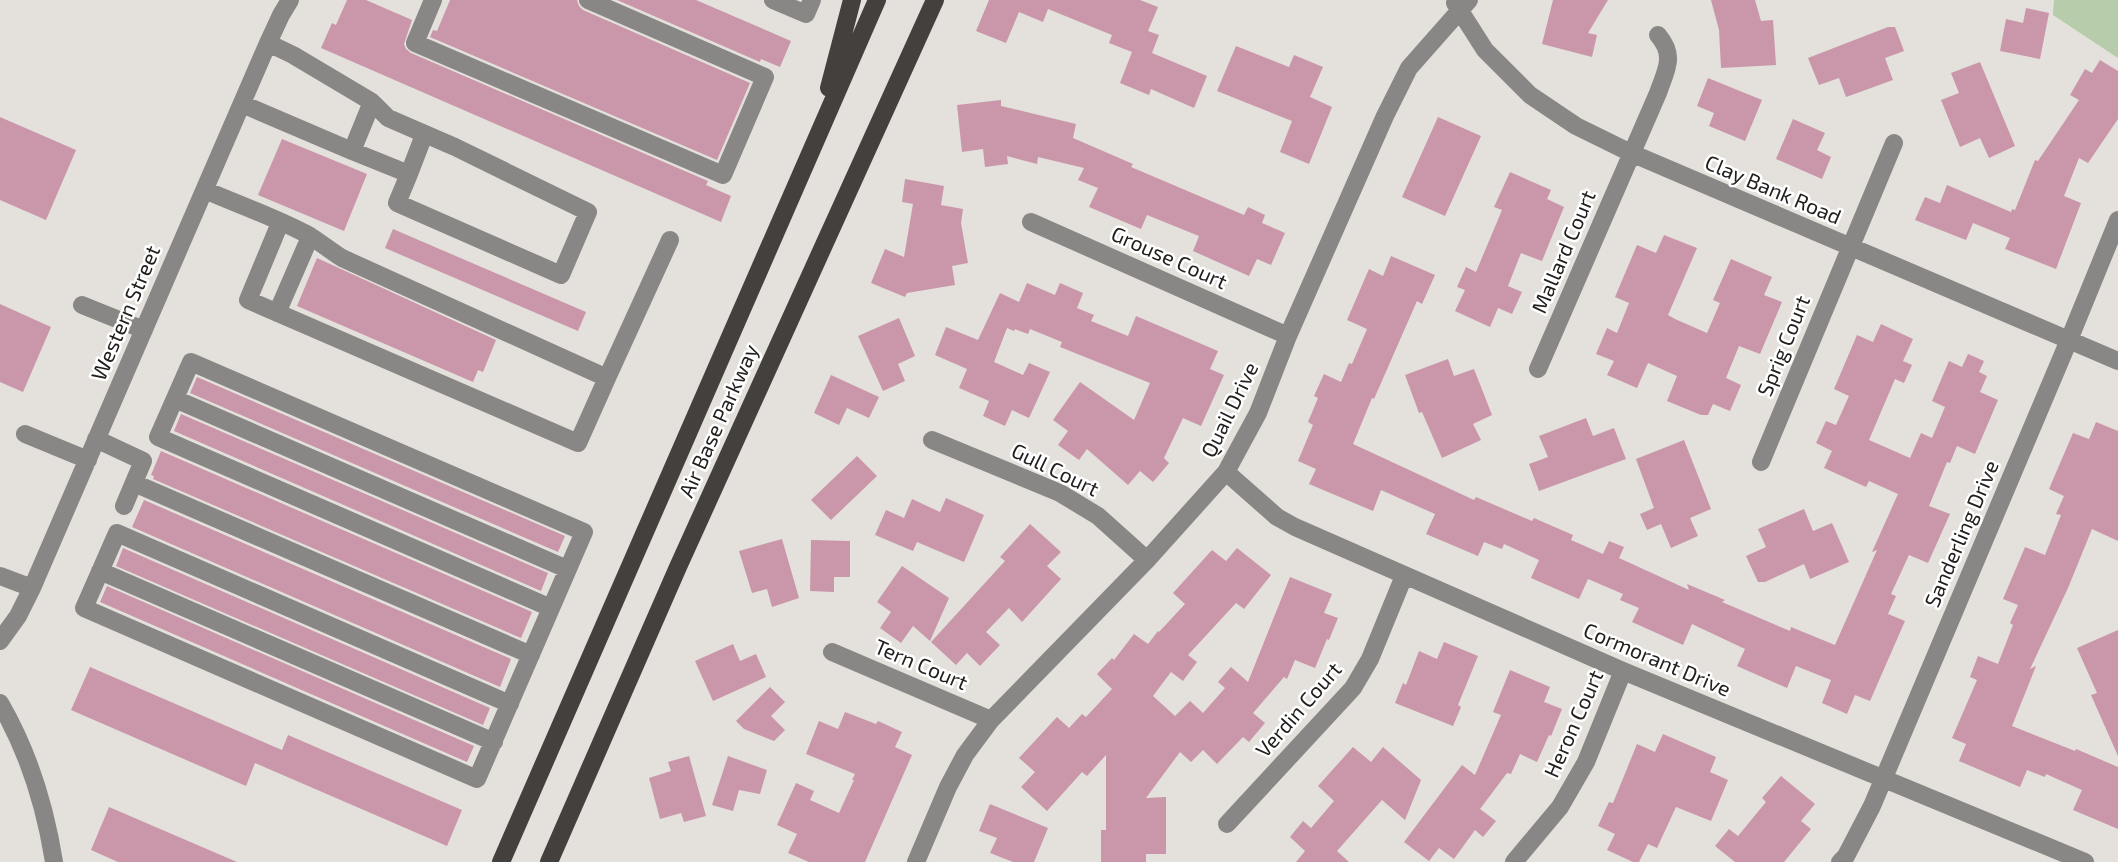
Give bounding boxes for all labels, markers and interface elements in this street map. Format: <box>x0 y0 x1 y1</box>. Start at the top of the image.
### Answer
street label: Clay Bank Road <box>1702 149 1845 229</box>
street label: Mallard Court <box>1525 186 1600 317</box>
street label: Grouse Court <box>1108 220 1231 293</box>
street label: Western Street <box>85 241 164 384</box>
street label: Sprig Court <box>1751 291 1814 399</box>
street label: Air Base Parkway <box>673 340 763 501</box>
street label: Quail Drive <box>1195 358 1263 462</box>
street label: Gull Court <box>1008 437 1103 501</box>
street label: Sanderling Drive <box>1918 456 2003 611</box>
street label: Cormorant Drive <box>1580 616 1735 701</box>
street label: Tern Court <box>871 633 972 694</box>
street label: Verdin Court <box>1250 656 1346 762</box>
street label: Heron Court <box>1538 666 1607 781</box>

